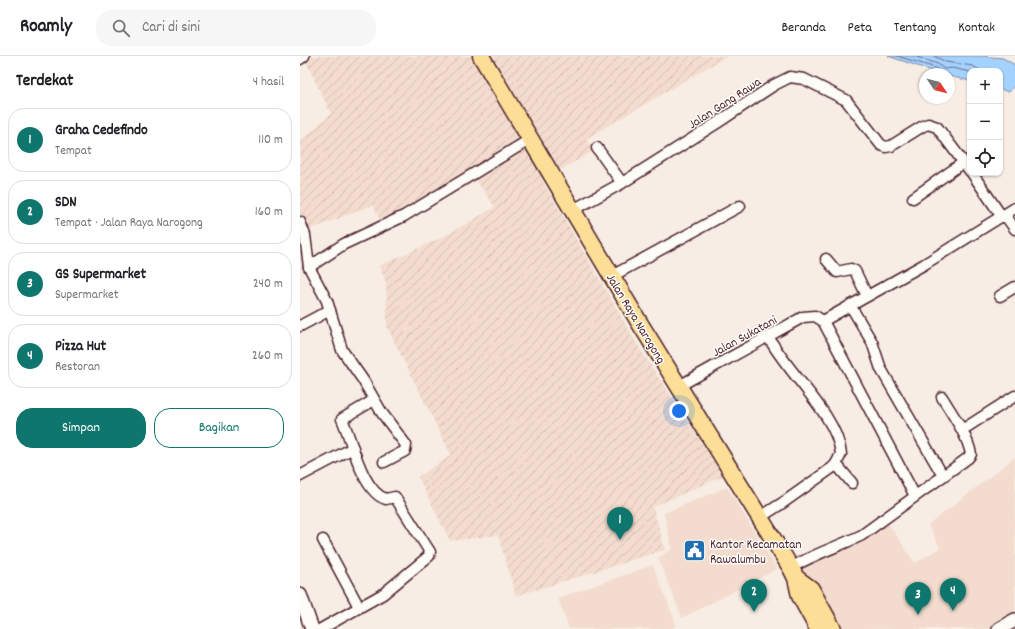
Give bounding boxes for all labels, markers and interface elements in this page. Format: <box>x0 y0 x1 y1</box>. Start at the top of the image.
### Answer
search box <box>96 10 376 46</box>
text: Roamly <box>20 14 72 41</box>
icon: search <box>110 17 132 39</box>
text: Cari di sini <box>142 17 200 39</box>
text: Beranda <box>781 18 826 38</box>
text: Peta <box>848 18 872 38</box>
text: Tentang <box>894 18 936 38</box>
text: Kontak <box>958 18 995 38</box>
north arrow <box>919 68 955 104</box>
map controls <box>967 68 1003 176</box>
button: + <box>967 68 1003 104</box>
text: Terdekat <box>16 70 73 94</box>
text: 4 hasil <box>253 73 284 92</box>
street label: Jalan Gang Rawa <box>685 73 766 135</box>
button: − <box>967 104 1003 140</box>
text: Graha Cedefindo <box>55 120 148 142</box>
text: 1 <box>29 131 31 150</box>
text: 110 m <box>258 131 283 150</box>
button: locate <box>967 140 1003 176</box>
text: Tempat <box>55 142 92 161</box>
text: SDN <box>55 192 77 214</box>
text: 2 <box>27 203 33 222</box>
text: 160 m <box>255 203 283 222</box>
text: Tempat · Jalan Raya Narogong <box>55 214 203 233</box>
text: GS Supermarket <box>55 264 146 286</box>
street label: Jalan Raya Narogong <box>600 271 669 368</box>
text: 3 <box>27 275 33 294</box>
text: 240 m <box>253 275 283 294</box>
text: Supermarket <box>55 286 119 305</box>
street label: Jalan Sukatani <box>710 311 781 363</box>
text: Pizza Hut <box>55 336 106 358</box>
text: 4 <box>27 347 33 366</box>
text: 260 m <box>252 347 283 366</box>
text: Restoran <box>55 358 100 377</box>
your location <box>669 401 689 421</box>
button: Simpan <box>16 408 146 448</box>
button: Bagikan <box>154 408 284 448</box>
pin: 1 <box>607 507 633 540</box>
place label: Kantor Kecamatan Rawalumbu <box>710 536 801 570</box>
public building icon: Kantor Kecamatan Rawalumbu <box>681 537 707 563</box>
pin: 4 <box>940 578 966 611</box>
pin: 2 <box>741 579 767 612</box>
pin: 3 <box>905 582 931 615</box>

